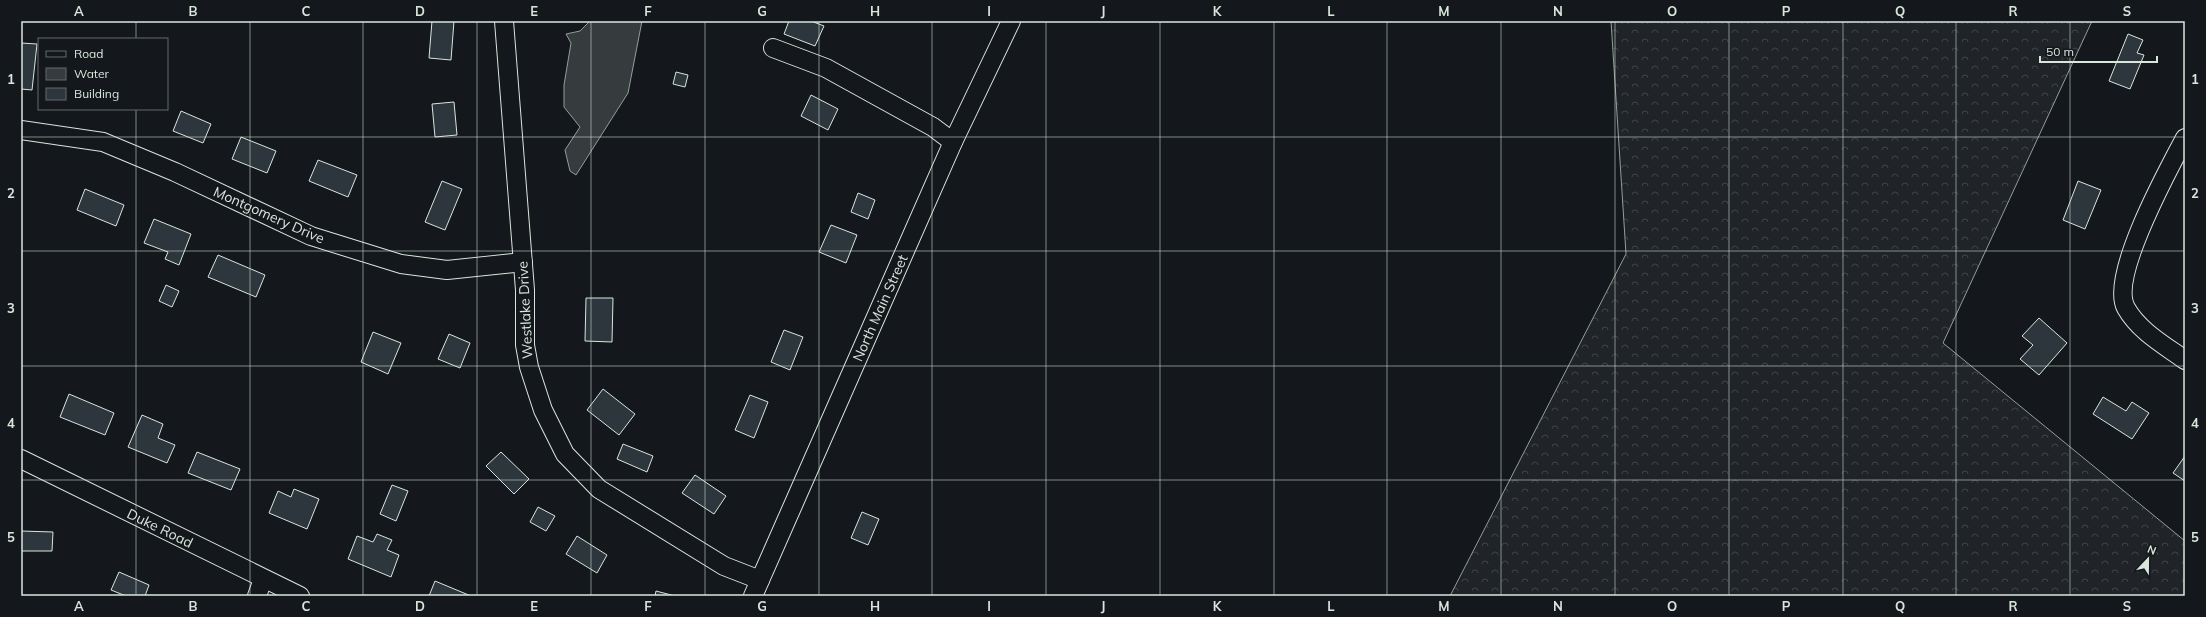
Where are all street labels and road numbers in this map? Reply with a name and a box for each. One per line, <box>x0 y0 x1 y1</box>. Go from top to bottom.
street label: Montgomery Drive <box>211 182 327 248</box>
street label: North Main Street <box>848 252 912 364</box>
street label: Westlake Drive <box>513 261 537 359</box>
street label: Duke Road <box>124 504 196 552</box>

